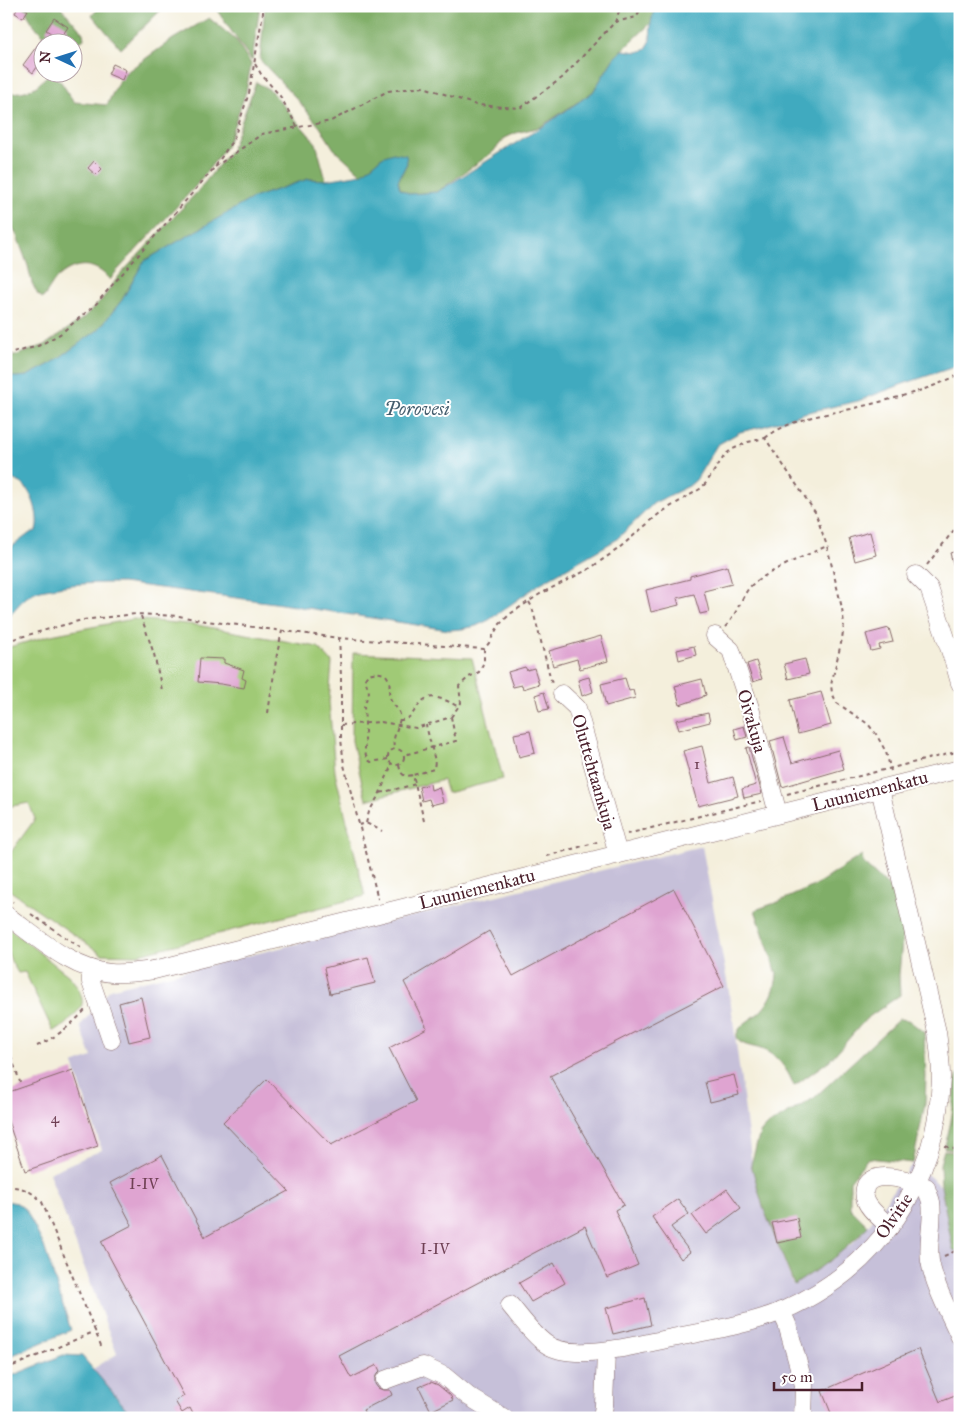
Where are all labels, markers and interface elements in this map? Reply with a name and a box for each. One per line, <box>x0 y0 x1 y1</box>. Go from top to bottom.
north arrow <box>32 32 82 82</box>
text: N <box>37 50 54 64</box>
water label: Porovesi <box>385 397 450 420</box>
street label: Oivakuja <box>733 687 772 755</box>
street label: Oluttehtaankuja <box>567 712 621 833</box>
house number: 1 <box>694 755 700 773</box>
street label: Luuniemenkatu <box>810 766 931 816</box>
street label: Luuniemenkatu <box>417 864 538 914</box>
house number: 4 <box>51 1109 60 1127</box>
house number: I-IV <box>129 1175 159 1193</box>
street label: Olvitie <box>871 1189 917 1243</box>
house number: I-IV <box>420 1240 450 1258</box>
scale bar <box>774 1359 861 1391</box>
text: 50 m <box>781 1368 813 1386</box>

